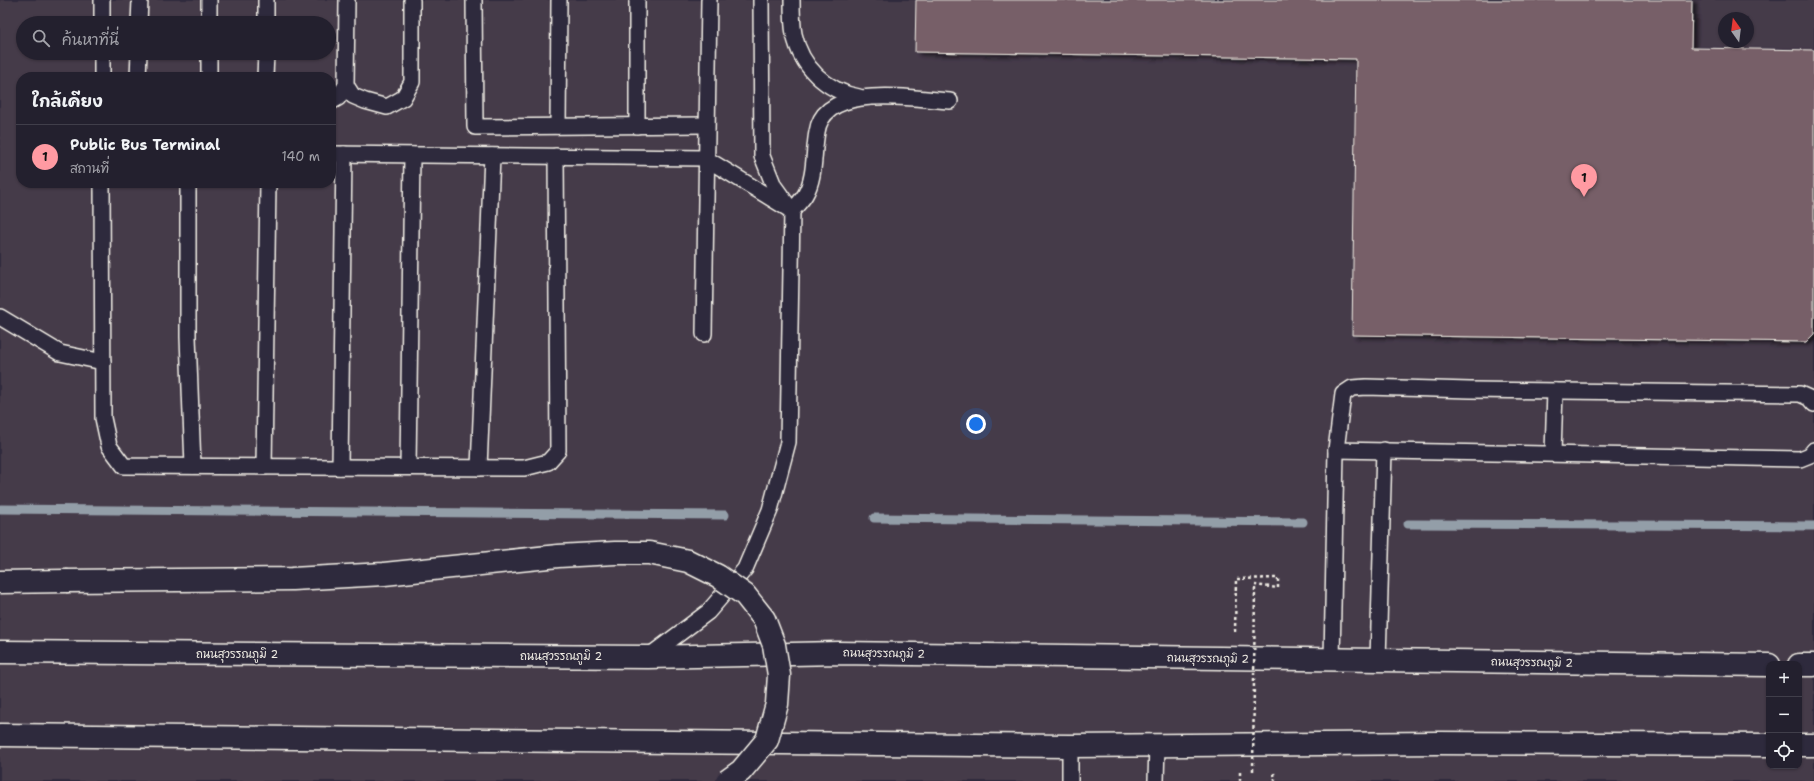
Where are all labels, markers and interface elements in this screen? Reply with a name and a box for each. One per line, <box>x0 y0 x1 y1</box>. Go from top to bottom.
north arrow <box>1718 12 1754 48</box>
search box <box>16 16 336 60</box>
icon: search <box>30 27 52 49</box>
text: ค้นหาที่นี่ <box>62 30 119 50</box>
text: ใกล้เคียง <box>32 90 103 112</box>
text: Public Bus Terminal <box>70 135 220 155</box>
text: 1 <box>42 148 48 165</box>
text: 140 m <box>281 148 320 165</box>
text: สถานที่ <box>70 160 109 177</box>
pin: 1 <box>1571 164 1597 197</box>
your location <box>966 414 986 434</box>
street label: ถนนสุวรรณภูมิ 2 <box>843 645 925 663</box>
street label: ถนนสุวรรณภูมิ 2 <box>196 647 278 663</box>
street label: ถนนสุวรรณภูมิ 2 <box>520 649 602 665</box>
street label: ถนนสุวรรณภูมิ 2 <box>1167 650 1249 668</box>
street label: ถนนสุวรรณภูมิ 2 <box>1491 654 1573 672</box>
map controls <box>1766 661 1802 769</box>
button: + <box>1766 661 1802 697</box>
button: − <box>1766 697 1802 733</box>
button: locate <box>1766 733 1802 769</box>

